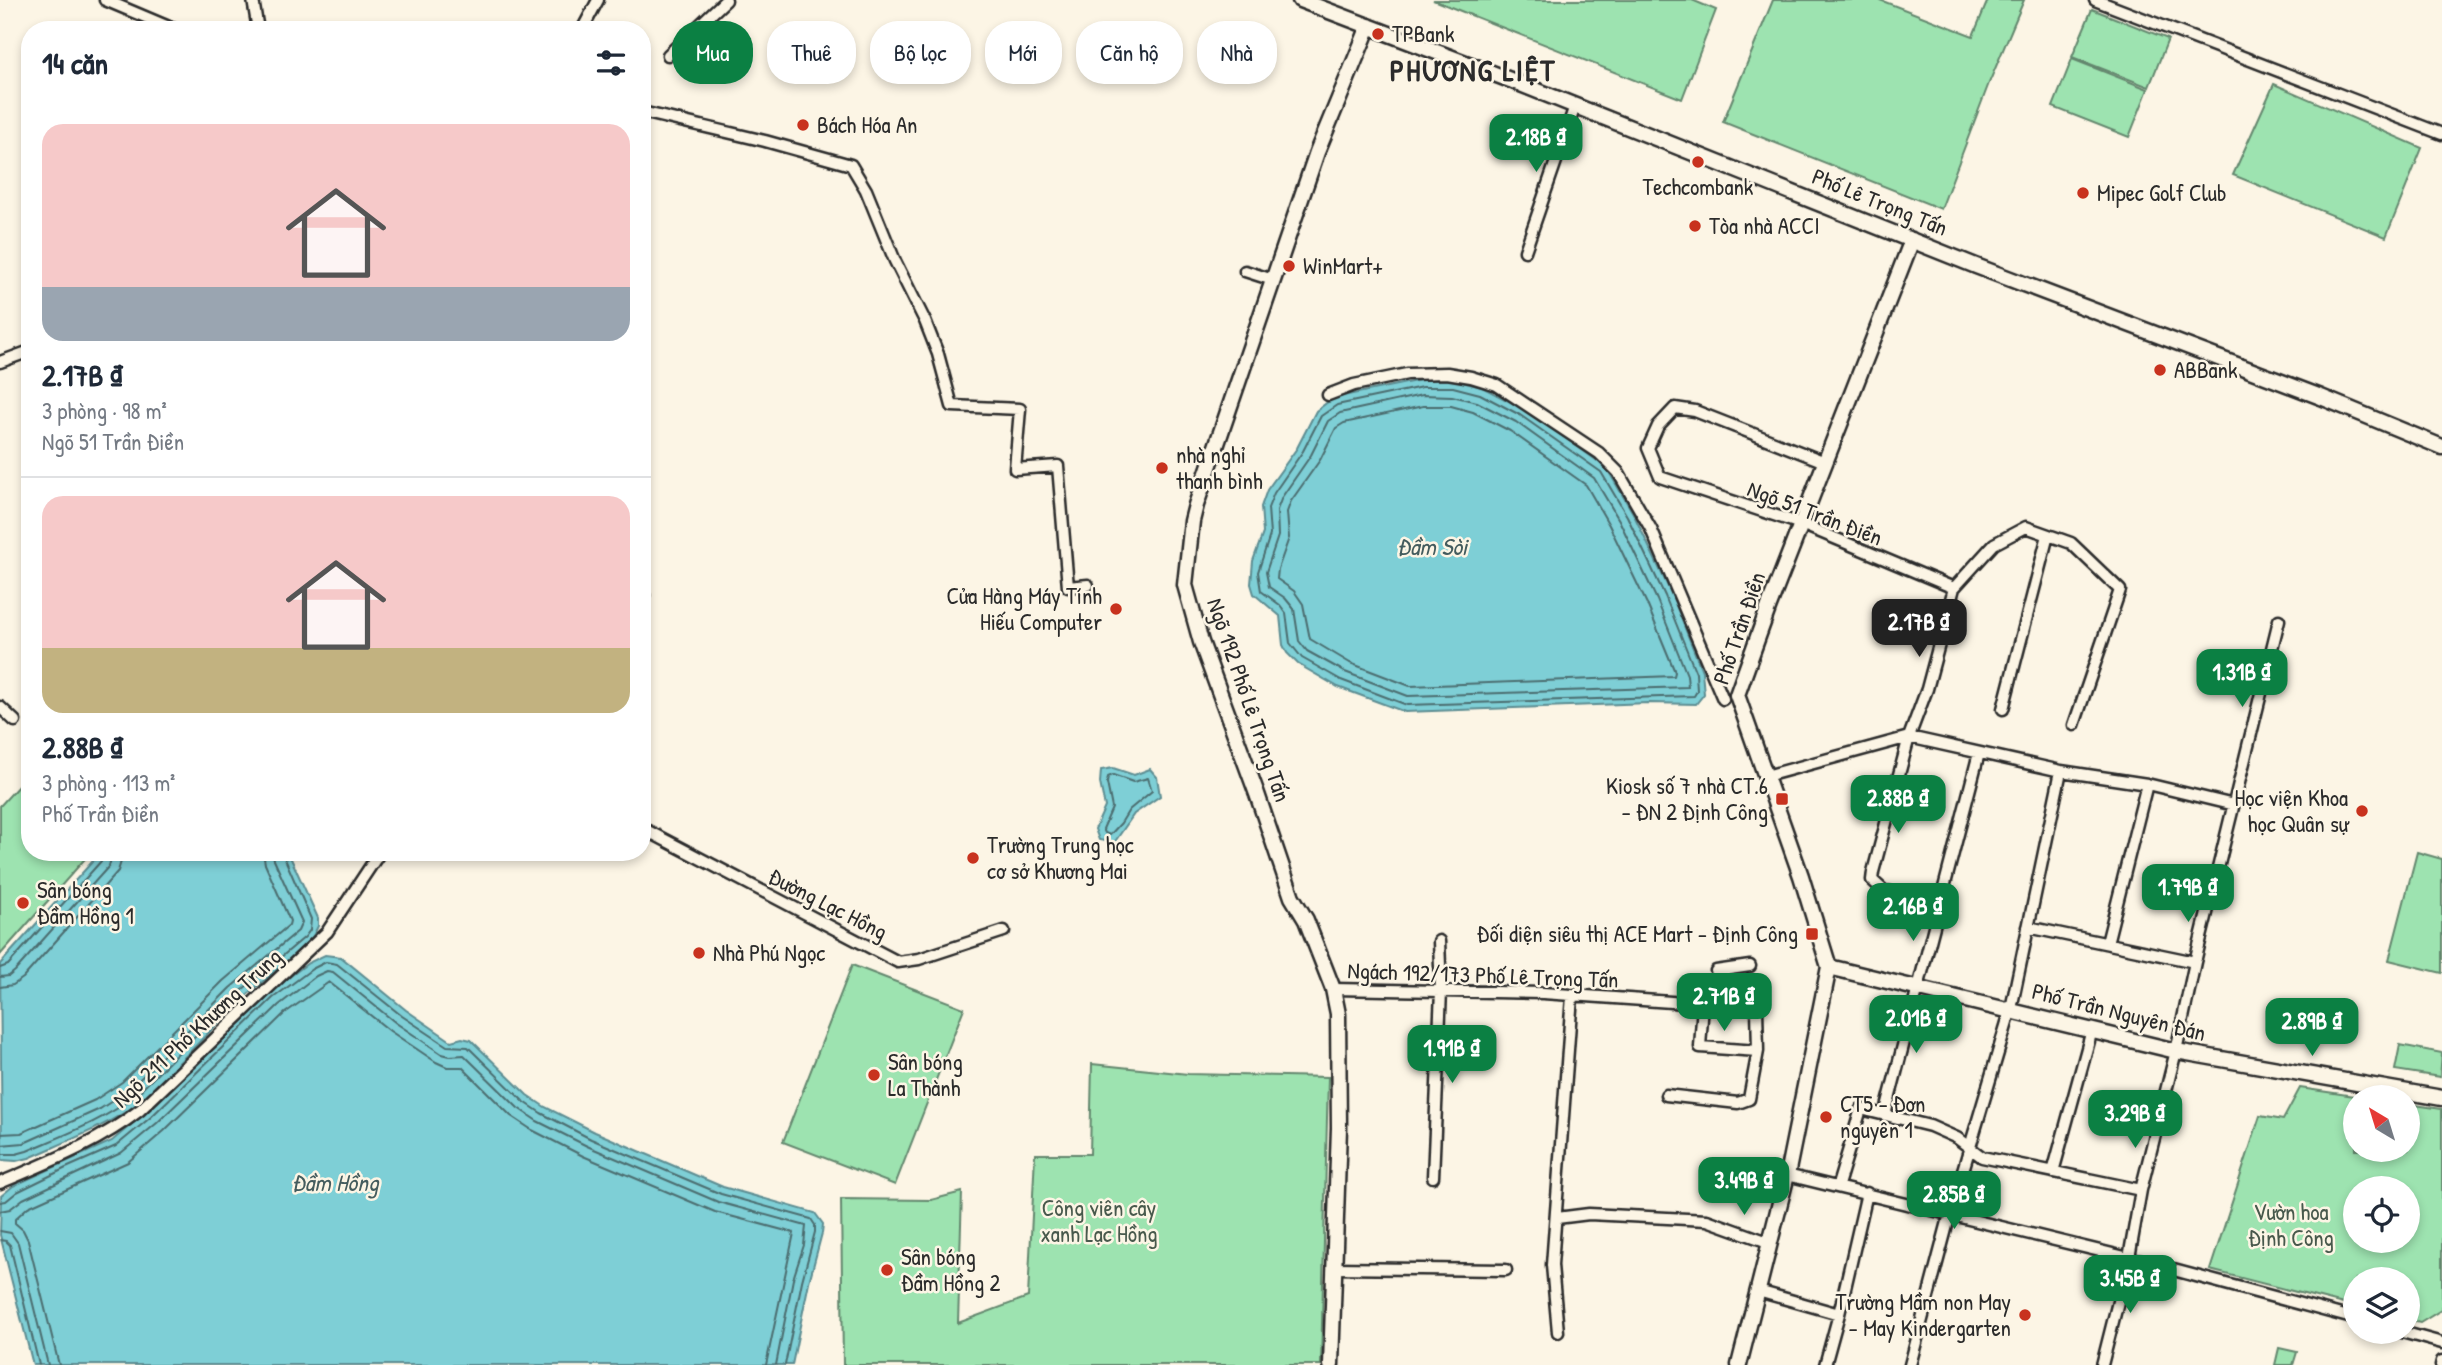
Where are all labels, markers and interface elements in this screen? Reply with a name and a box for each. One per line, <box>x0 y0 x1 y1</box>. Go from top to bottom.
place label: TPBank <box>1392 18 1455 49</box>
chip: Mua <box>672 21 753 84</box>
chip: Thuê <box>767 21 856 84</box>
chip: Bộ lọc <box>870 21 971 84</box>
chip: Mới <box>985 21 1062 84</box>
chip: Căn hộ <box>1076 21 1183 84</box>
chip: Nhà <box>1197 21 1277 84</box>
marker: TPBank <box>1370 26 1386 42</box>
text: 14 căn <box>42 43 108 83</box>
icon: filters <box>592 44 630 82</box>
district label: PHƯƠNG LIỆT <box>1390 50 1556 90</box>
place label: Bách Hóa An <box>817 109 918 140</box>
pin: 2.18B ₫ <box>1471 114 1601 174</box>
marker: Bách Hóa An <box>795 117 811 133</box>
text: 2.18B ₫ <box>1505 121 1567 152</box>
marker: Techcombank <box>1690 154 1706 170</box>
street label: Phố Lê Trọng Tấn <box>1808 160 1952 243</box>
icon: home <box>273 170 399 296</box>
place label: Techcombank <box>1643 171 1754 202</box>
place label: Mipec Golf Club <box>2097 177 2226 208</box>
marker: Mipec Golf Club <box>2075 185 2091 201</box>
place label: Tòa nhà ACCI <box>1709 210 1820 241</box>
marker: Tòa nhà ACCI <box>1687 218 1703 234</box>
place label: WinMart+ <box>1303 250 1383 281</box>
marker: WinMart+ <box>1281 258 1297 274</box>
place label: ABBank <box>2174 354 2238 385</box>
text: 2.17B ₫ <box>42 355 124 395</box>
marker: ABBank <box>2152 362 2168 378</box>
text: 3 phòng · 98 m² <box>42 395 167 426</box>
text: Ngõ 51 Trần Điền <box>42 426 184 457</box>
place label: nhà nghỉ thanh bình <box>1176 439 1263 496</box>
marker: nhà nghỉ thanh bình <box>1154 460 1170 476</box>
street label: Ngõ 51 Trần Điền <box>1743 473 1887 552</box>
water label: Đầm Sòi <box>1397 530 1470 562</box>
icon: home <box>273 542 399 668</box>
street label: Phố Trần Điền <box>1705 567 1772 688</box>
place label: Cửa Hàng Máy Tính Hiếu Computer <box>946 580 1102 637</box>
street label: Ngõ 192 Phố Lê Trọng Tấn <box>1200 594 1299 806</box>
pin: 2.17B ₫ <box>1854 600 1984 659</box>
marker: Cửa Hàng Máy Tính Hiếu Computer <box>1108 601 1124 617</box>
text: 2.17B ₫ <box>1888 606 1950 637</box>
pin: 1.31B ₫ <box>2177 650 2307 709</box>
text: 1.31B ₫ <box>2213 656 2272 687</box>
text: 2.88B ₫ <box>42 727 124 767</box>
text: 3 phòng · 113 m² <box>42 767 175 798</box>
place label: Kiosk số 7 nhà CT.6 - ĐN 2 Định Công <box>1606 770 1768 827</box>
pin: 2.88B ₫ <box>1833 776 1963 835</box>
text: 2.88B ₫ <box>1867 782 1929 813</box>
place label: Học viện Khoa học Quân sự <box>2235 782 2350 839</box>
marker: Kiosk số 7 nhà CT.6 - ĐN 2 Định Công <box>1774 791 1790 807</box>
text: Phố Trần Điền <box>42 798 159 829</box>
marker: Học viện Khoa học Quân sự <box>2354 803 2370 819</box>
place label: Trường Trung học cơ sở Khương Mai <box>987 829 1134 886</box>
marker: Trường Trung học cơ sở Khương Mai <box>965 850 981 866</box>
street label: Đường Lạc Hồng <box>763 860 893 947</box>
pin: 1.79B ₫ <box>2123 864 2253 924</box>
text: 1.79B ₫ <box>2158 871 2218 902</box>
place label: Sân bóng Đầm Hồng 1 <box>37 874 134 931</box>
pin: 2.16B ₫ <box>1848 884 1978 943</box>
text: 2.16B ₫ <box>1883 890 1943 921</box>
marker: Sân bóng Đầm Hồng 1 <box>15 895 31 911</box>
place label: Đối diện siêu thị ACE Mart - Định Công <box>1477 918 1798 949</box>
marker: Đối diện siêu thị ACE Mart - Định Công <box>1804 926 1820 942</box>
place label: Nhà Phú Ngọc <box>713 937 825 968</box>
street label: Ngõ 211 Phố Khương Trung <box>105 941 288 1114</box>
marker: Nhà Phú Ngọc <box>691 945 707 961</box>
street label: Ngách 192/173 Phố Lê Trọng Tấn <box>1347 954 1619 995</box>
pin: 2.71B ₫ <box>1659 974 1789 1033</box>
street label: Phố Trần Nguyên Đán <box>2029 975 2209 1048</box>
text: 2.71B ₫ <box>1693 980 1755 1011</box>
pin: 2.01B ₫ <box>1851 996 1981 1055</box>
pin: 2.89B ₫ <box>2247 998 2377 1058</box>
text: 2.01B ₫ <box>1885 1002 1947 1033</box>
text: 2.89B ₫ <box>2281 1005 2343 1036</box>
pin: 1.91B ₫ <box>1387 1026 1517 1085</box>
text: 1.91B ₫ <box>1423 1032 1481 1063</box>
place label: Sân bóng La Thành <box>888 1046 963 1103</box>
marker: Sân bóng La Thành <box>866 1067 882 1083</box>
north arrow <box>2343 1085 2420 1162</box>
map controls <box>2343 1085 2420 1344</box>
place label: CT5 - Đơn nguyên 1 <box>1840 1088 1925 1145</box>
pin: 3.29B ₫ <box>2070 1090 2200 1150</box>
text: 3.29B ₫ <box>2104 1097 2166 1128</box>
marker: CT5 - Đơn nguyên 1 <box>1818 1109 1834 1125</box>
pin: 3.49B ₫ <box>1679 1158 1809 1217</box>
text: 3.49B ₫ <box>1714 1164 1774 1195</box>
water label: Đầm Hồng <box>292 1166 380 1199</box>
pin: 2.85B ₫ <box>1889 1172 2019 1231</box>
button: locate <box>2343 1176 2420 1253</box>
text: 2.85B ₫ <box>1923 1178 1985 1209</box>
park label: Công viên cây xanh Lạc Hồng <box>1040 1192 1158 1249</box>
park label: Vườn hoa Định Công <box>2248 1196 2334 1253</box>
place label: Sân bóng Đầm Hồng 2 <box>901 1241 1001 1298</box>
pin: 3.45B ₫ <box>2065 1256 2195 1315</box>
marker: Sân bóng Đầm Hồng 2 <box>879 1262 895 1278</box>
text: 3.45B ₫ <box>2100 1262 2160 1293</box>
button: layers <box>2343 1267 2420 1344</box>
place label: Trường Mầm non May - May Kindergarten <box>1836 1286 2011 1343</box>
marker: Trường Mầm non May - May Kindergarten <box>2017 1307 2033 1323</box>

